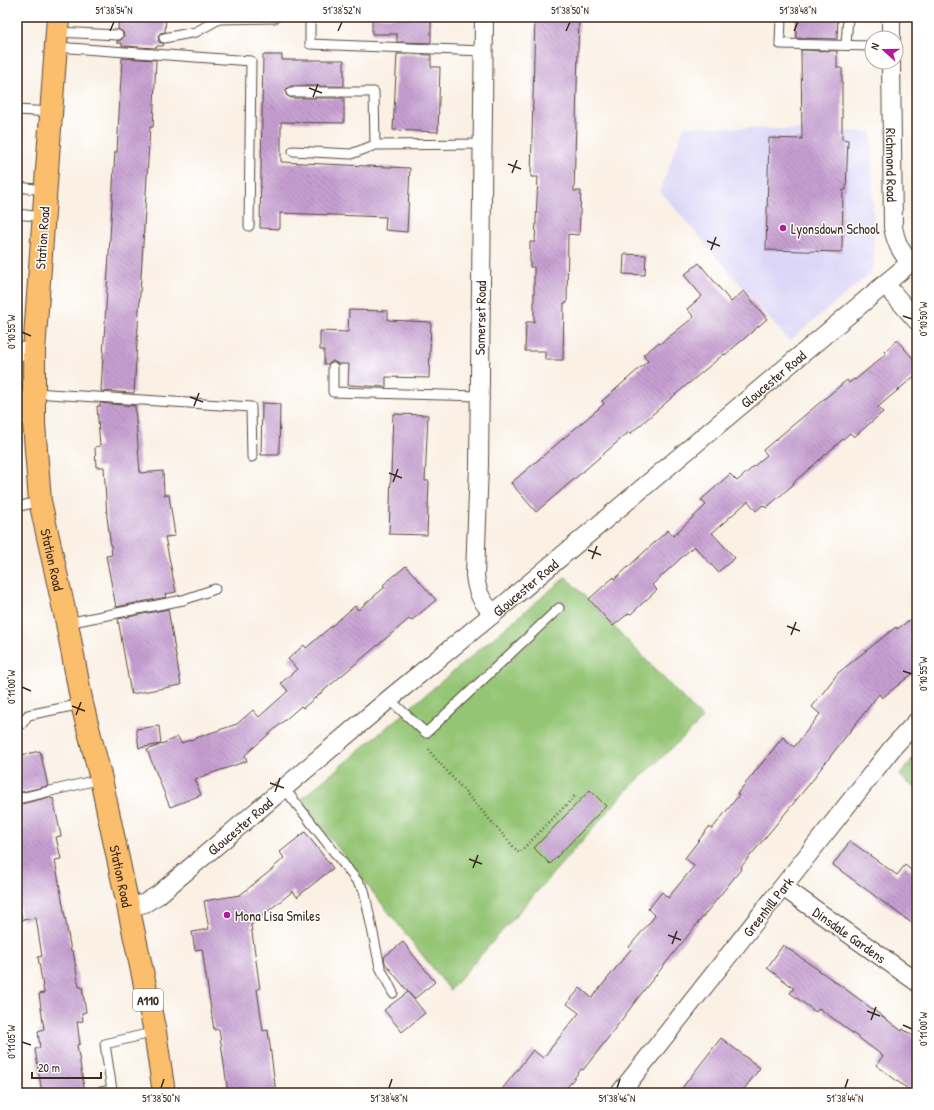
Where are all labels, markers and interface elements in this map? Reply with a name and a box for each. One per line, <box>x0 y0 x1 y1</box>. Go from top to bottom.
text: 51°38'54"N <box>96 4 132 17</box>
text: 51°38'52"N <box>323 4 361 17</box>
text: 51°38'50"N <box>551 4 589 17</box>
text: 51°38'48"N <box>779 4 817 17</box>
north arrow <box>864 30 904 70</box>
text: N <box>867 41 882 52</box>
street label: Richmond Road <box>882 128 902 203</box>
street label: Station Road <box>30 205 54 270</box>
place label: Lyonsdown School <box>791 219 880 239</box>
marker: Lyonsdown School <box>778 223 788 233</box>
street label: Somerset Road <box>470 280 490 355</box>
text: 0°10'50"W <box>917 301 930 336</box>
text: 0°10'55"W <box>5 314 18 349</box>
street label: Gloucester Road <box>736 345 810 412</box>
street label: Station Road <box>37 527 69 593</box>
street label: Gloucester Road <box>488 554 562 620</box>
text: 0°10'55"W <box>917 656 930 691</box>
text: 0°11'00"W <box>5 669 18 704</box>
street label: Gloucester Road <box>203 792 277 859</box>
street label: Station Road <box>106 843 138 909</box>
street label: Greenhill Park <box>738 872 797 940</box>
street label: Dinsdale Gardens <box>810 902 890 967</box>
place label: Mona Lisa Smiles <box>235 906 320 925</box>
marker: Mona Lisa Smiles <box>222 910 232 920</box>
road number: A110 <box>133 989 163 1011</box>
text: 0°11'00"W <box>917 1011 930 1046</box>
text: 0°11'05"W <box>5 1024 18 1059</box>
scale bar <box>32 1054 101 1080</box>
text: 20 m <box>38 1059 60 1076</box>
text: 51°38'50"N <box>142 1092 180 1105</box>
text: 51°38'48"N <box>370 1092 408 1105</box>
text: 51°38'46"N <box>599 1092 635 1105</box>
text: 51°38'44"N <box>827 1092 863 1105</box>

